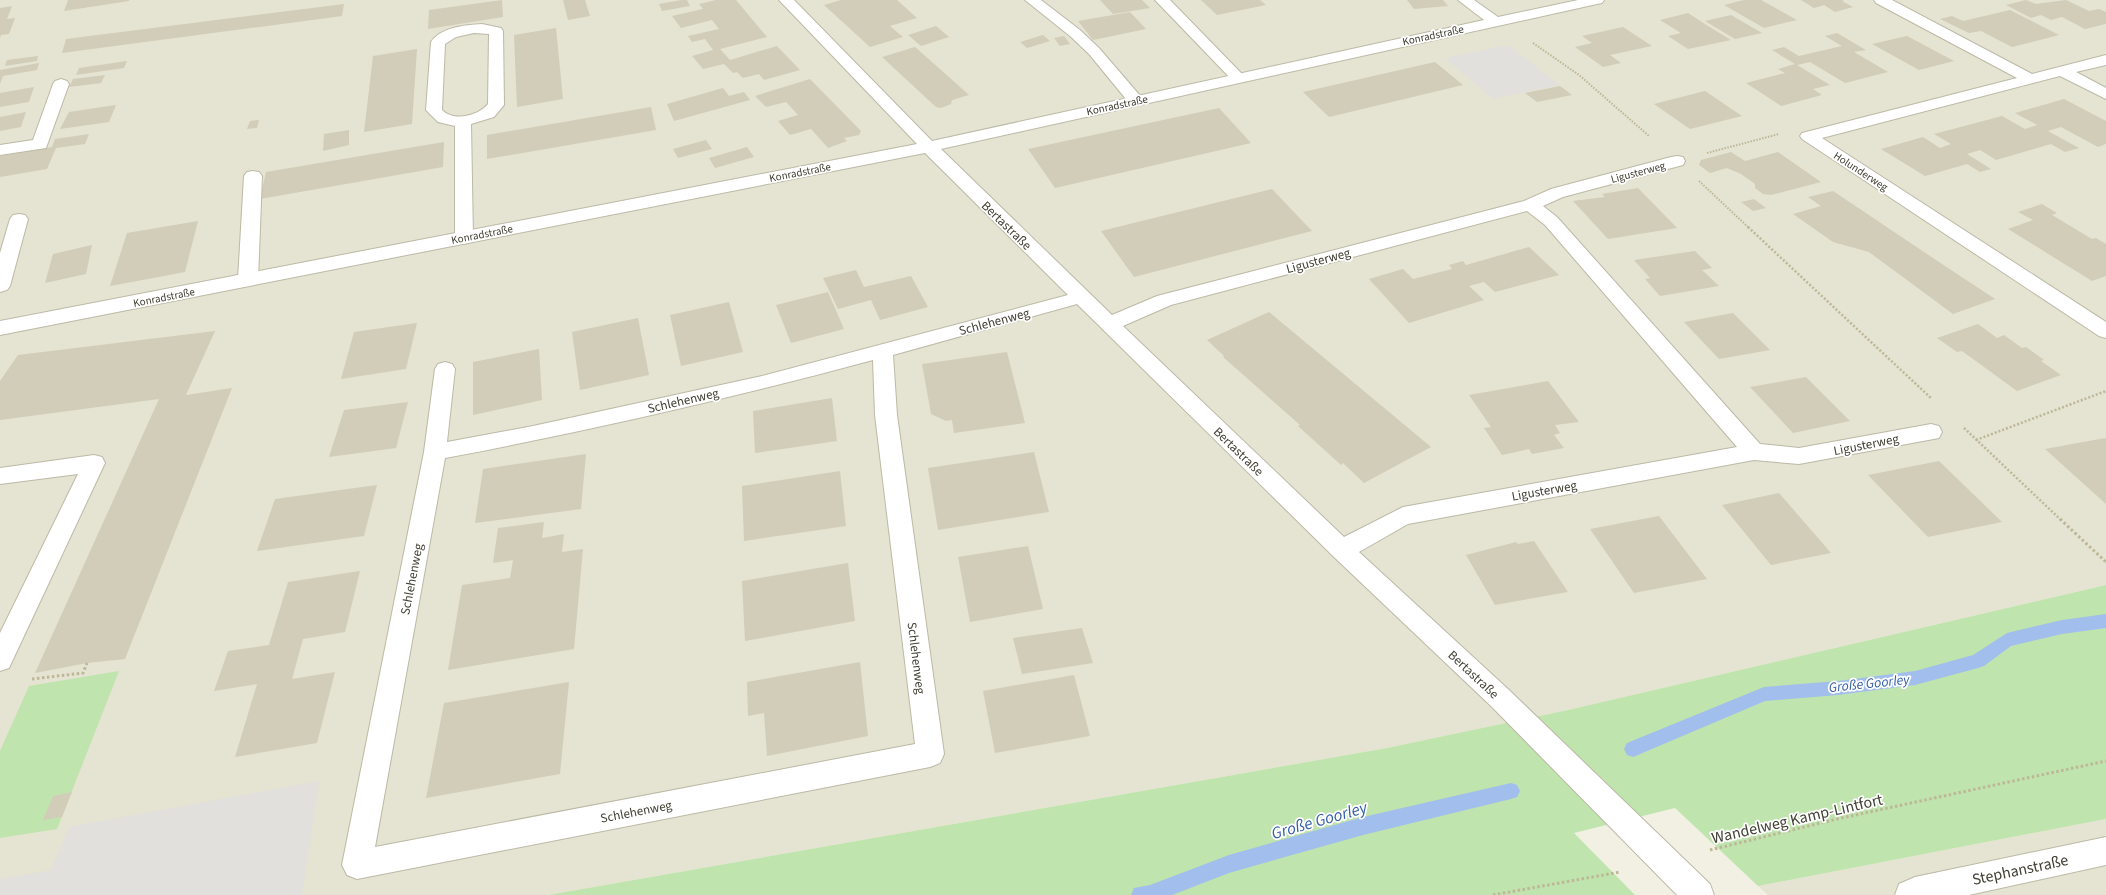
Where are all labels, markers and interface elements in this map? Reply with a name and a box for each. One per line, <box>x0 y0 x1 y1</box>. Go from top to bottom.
street label: Konradstraße <box>1401 22 1466 49</box>
street label: Konradstraße <box>1085 92 1150 119</box>
street label: Holunderweg <box>1831 148 1891 195</box>
street label: Ligusterweg <box>1609 158 1667 187</box>
street label: Konradstraße <box>768 159 833 186</box>
street label: Bertastraße <box>977 197 1035 254</box>
street label: Konradstraße <box>450 221 515 248</box>
street label: Ligusterweg <box>1284 244 1353 278</box>
street label: Konradstraße <box>132 284 197 311</box>
street label: Schlehenweg <box>957 304 1032 340</box>
street label: Schlehenweg <box>646 384 721 418</box>
street label: Bertastraße <box>1209 423 1267 480</box>
street label: Ligusterweg <box>1832 430 1901 460</box>
street label: Ligusterweg <box>1510 476 1579 506</box>
street label: Schlehenweg <box>396 541 428 616</box>
street label: Schlehenweg <box>903 621 929 696</box>
street label: Bertastraße <box>1444 646 1503 703</box>
water label: Große Goorley <box>1828 670 1911 698</box>
street label: Wandelweg Kamp-Lintfort <box>1710 788 1886 849</box>
water label: Große Goorley <box>1269 795 1371 846</box>
street label: Schlehenweg <box>599 796 674 828</box>
street label: Stephanstraße <box>1970 849 2070 891</box>

